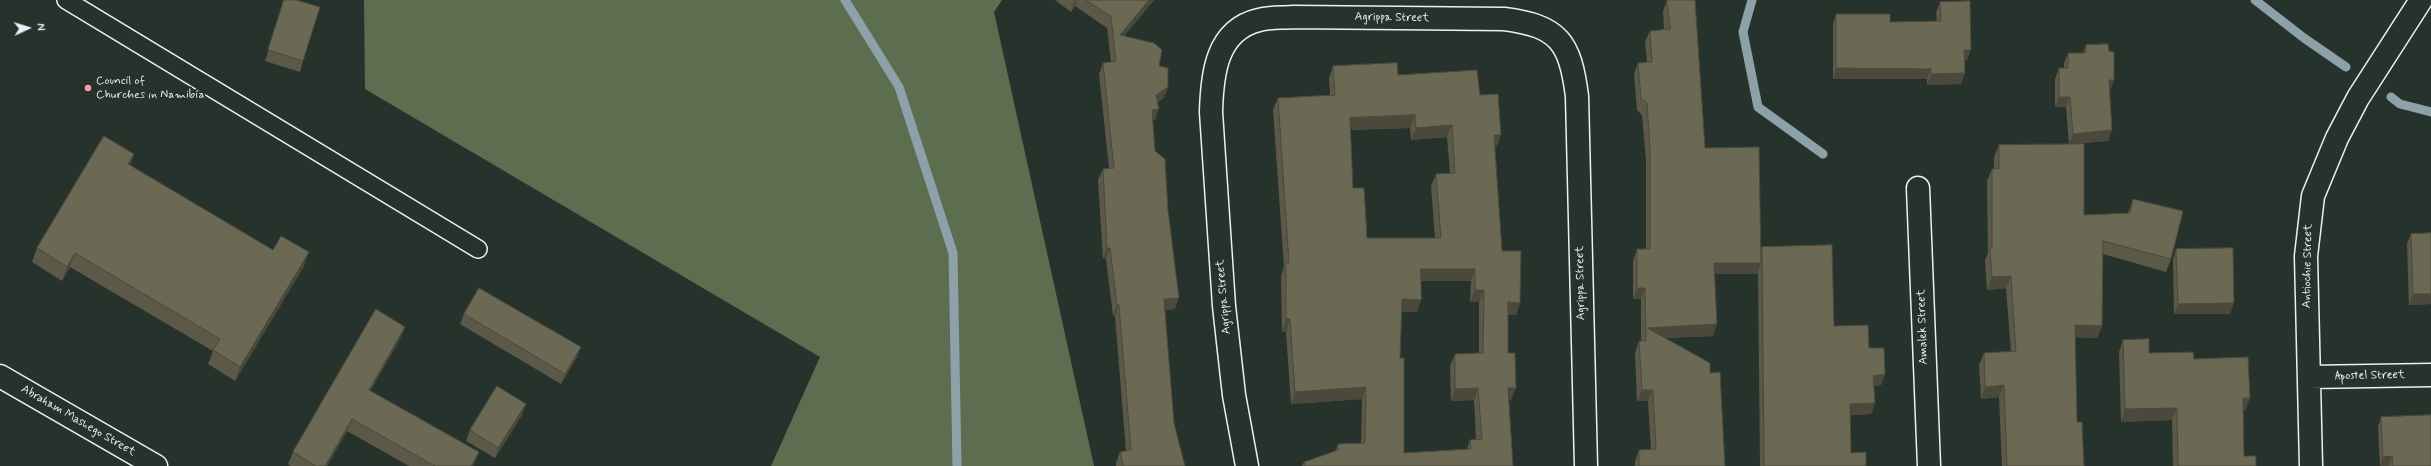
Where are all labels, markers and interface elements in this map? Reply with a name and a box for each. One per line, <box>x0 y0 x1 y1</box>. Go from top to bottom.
north arrow <box>8 8 48 48</box>
street label: Agrippa Street <box>1355 10 1429 26</box>
text: N <box>33 23 47 31</box>
place label: Council of Churches in Namibia <box>96 74 205 102</box>
marker: Council of Churches in Namibia <box>83 83 93 93</box>
street label: Antiochie Street <box>2300 224 2316 308</box>
street label: Agrippa Street <box>1573 246 1589 320</box>
street label: Agrippa Street <box>1214 259 1234 335</box>
street label: Amalek Street <box>1914 289 1932 365</box>
street label: Apostel Street <box>2335 368 2405 384</box>
street label: Abraham Mashego Street <box>18 382 138 460</box>

